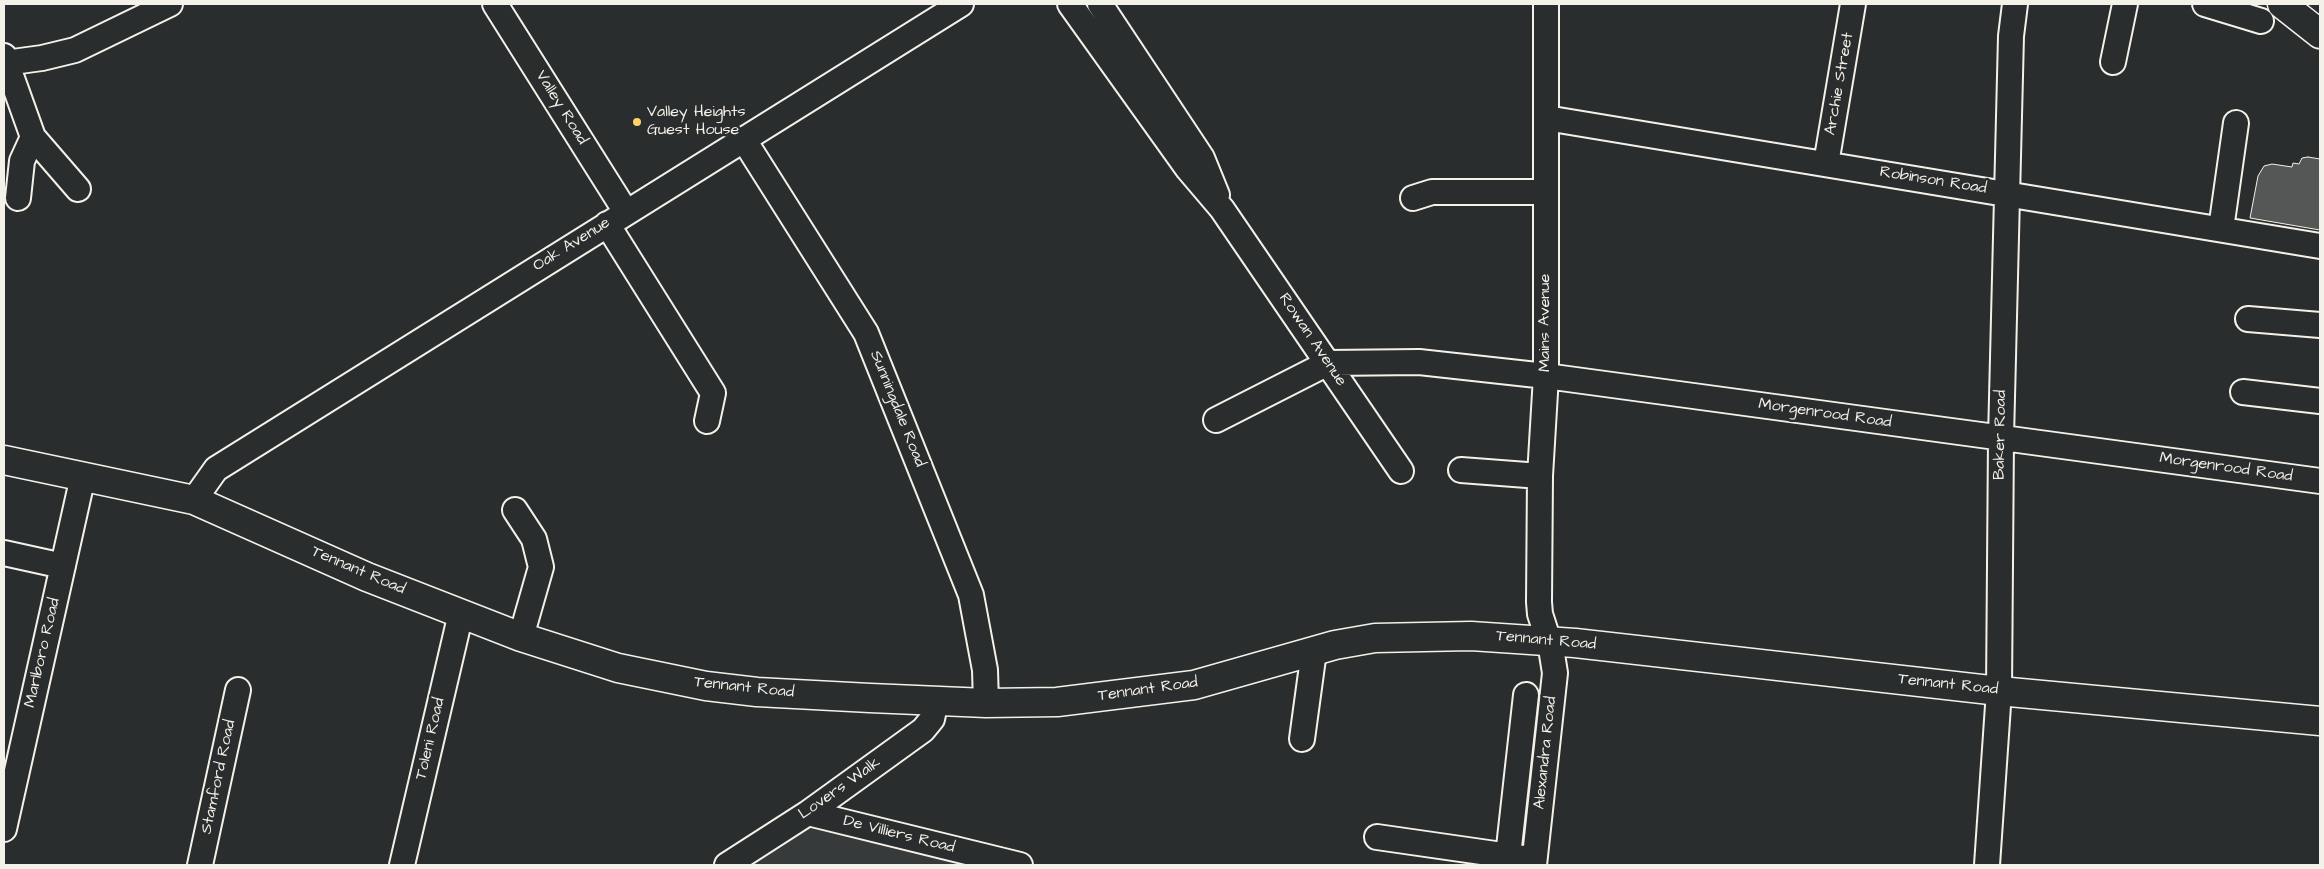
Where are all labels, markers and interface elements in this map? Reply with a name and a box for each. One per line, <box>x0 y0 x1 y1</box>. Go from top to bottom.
street label: Archie Street <box>1822 31 1858 137</box>
street label: Valley Road <box>531 67 591 149</box>
place label: Valley Heights Guest House <box>647 103 745 141</box>
marker: Valley Heights Guest House <box>631 116 643 128</box>
street label: Robinson Road <box>1878 163 1988 199</box>
street label: Oak Avenue <box>530 214 614 276</box>
street label: Mains Avenue <box>1536 274 1556 372</box>
street label: Rowan Avenue <box>1274 290 1350 390</box>
street label: Sunningdale Road <box>865 348 929 470</box>
street label: Baker Road <box>1991 390 2011 480</box>
street label: Morgenrood Road <box>1757 395 1893 433</box>
street label: Morgenrood Road <box>2158 449 2294 487</box>
street label: Tennant Road <box>308 543 408 599</box>
street label: Marlboro Road <box>21 596 65 710</box>
street label: Tennant Road <box>1495 627 1597 655</box>
street label: Tennant Road <box>1897 670 1999 700</box>
street label: Tennant Road <box>693 673 795 703</box>
street label: Tennant Road <box>1097 674 1199 706</box>
street label: Toleni Road <box>412 696 450 782</box>
street label: Alexandra Road <box>1531 696 1561 810</box>
street label: Stamford Road <box>198 718 240 836</box>
street label: Lovers Walk <box>795 754 885 824</box>
street label: De Villiers Road <box>841 812 957 858</box>

